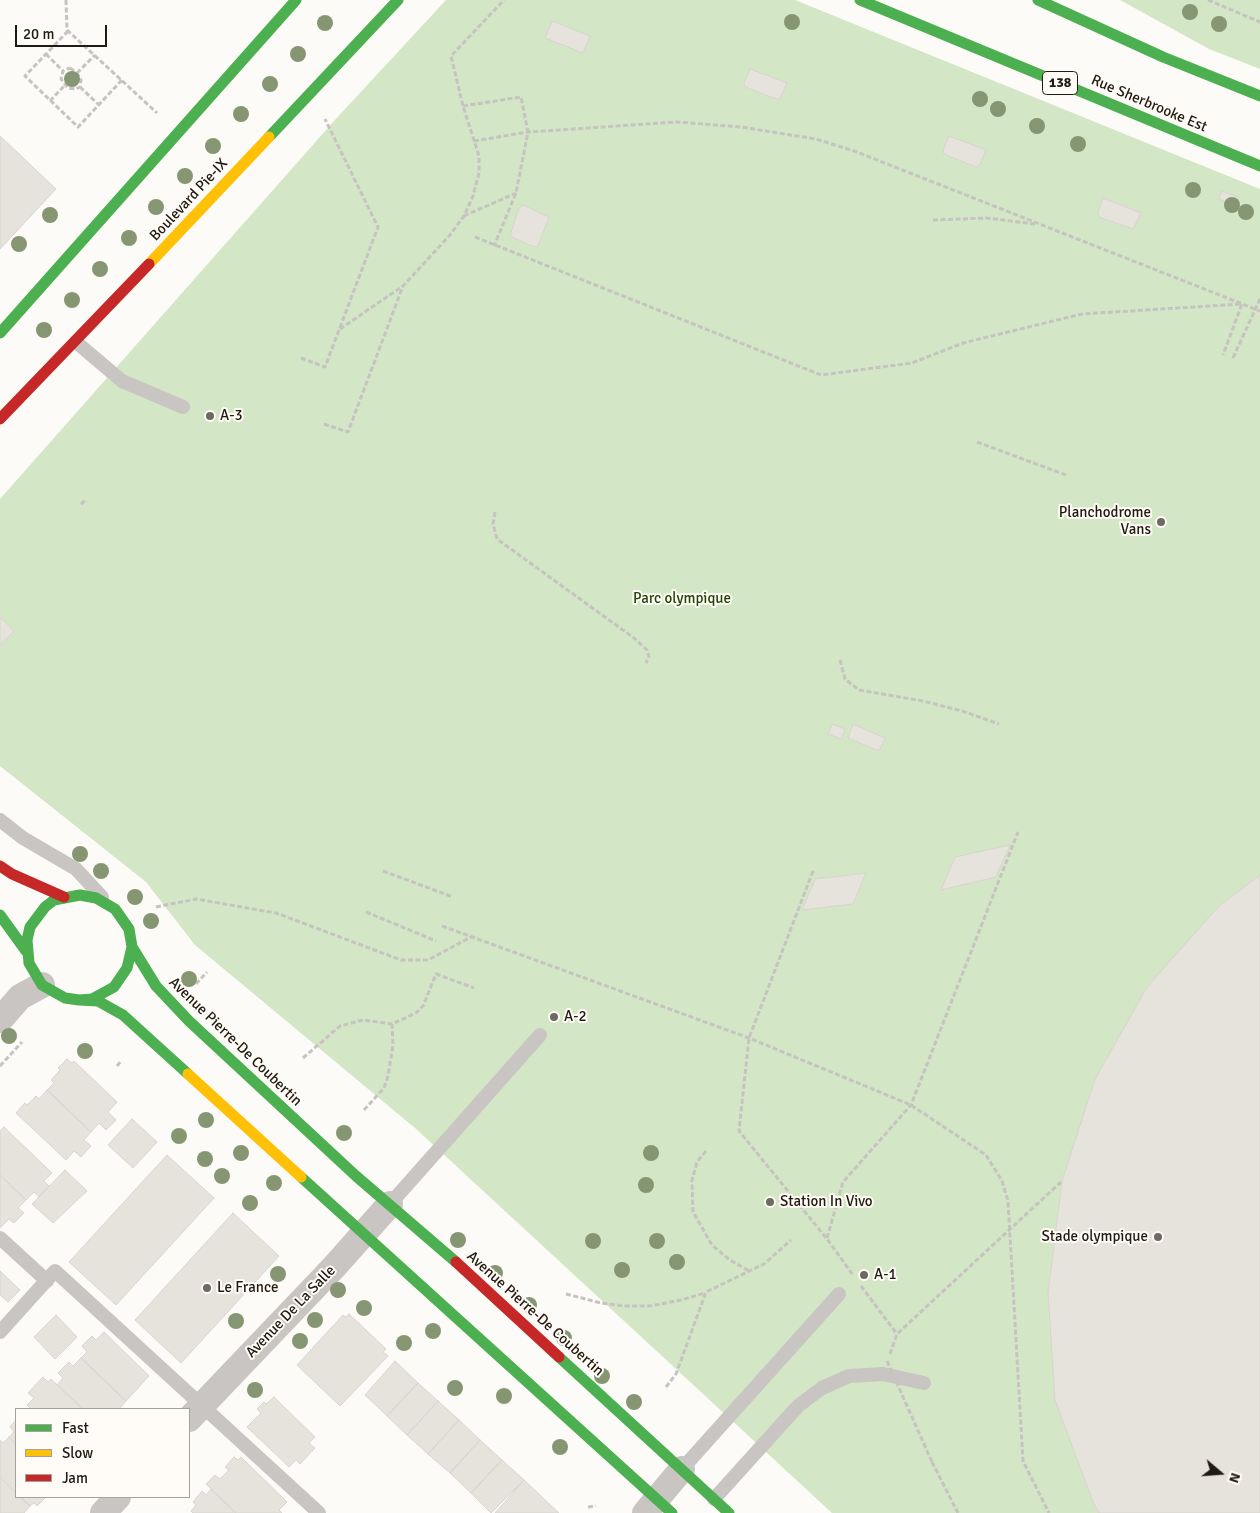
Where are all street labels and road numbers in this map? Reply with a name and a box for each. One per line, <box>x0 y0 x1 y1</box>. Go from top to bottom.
street label: Rue Sherbrooke Est <box>1088 71 1210 137</box>
road number: 138 <box>1042 72 1078 95</box>
street label: Boulevard Pie-IX <box>146 155 232 245</box>
street label: Avenue Pierre-De Coubertin <box>165 974 305 1110</box>
street label: Avenue Pierre-De Coubertin <box>463 1248 607 1380</box>
street label: Avenue De La Salle <box>242 1262 340 1362</box>

